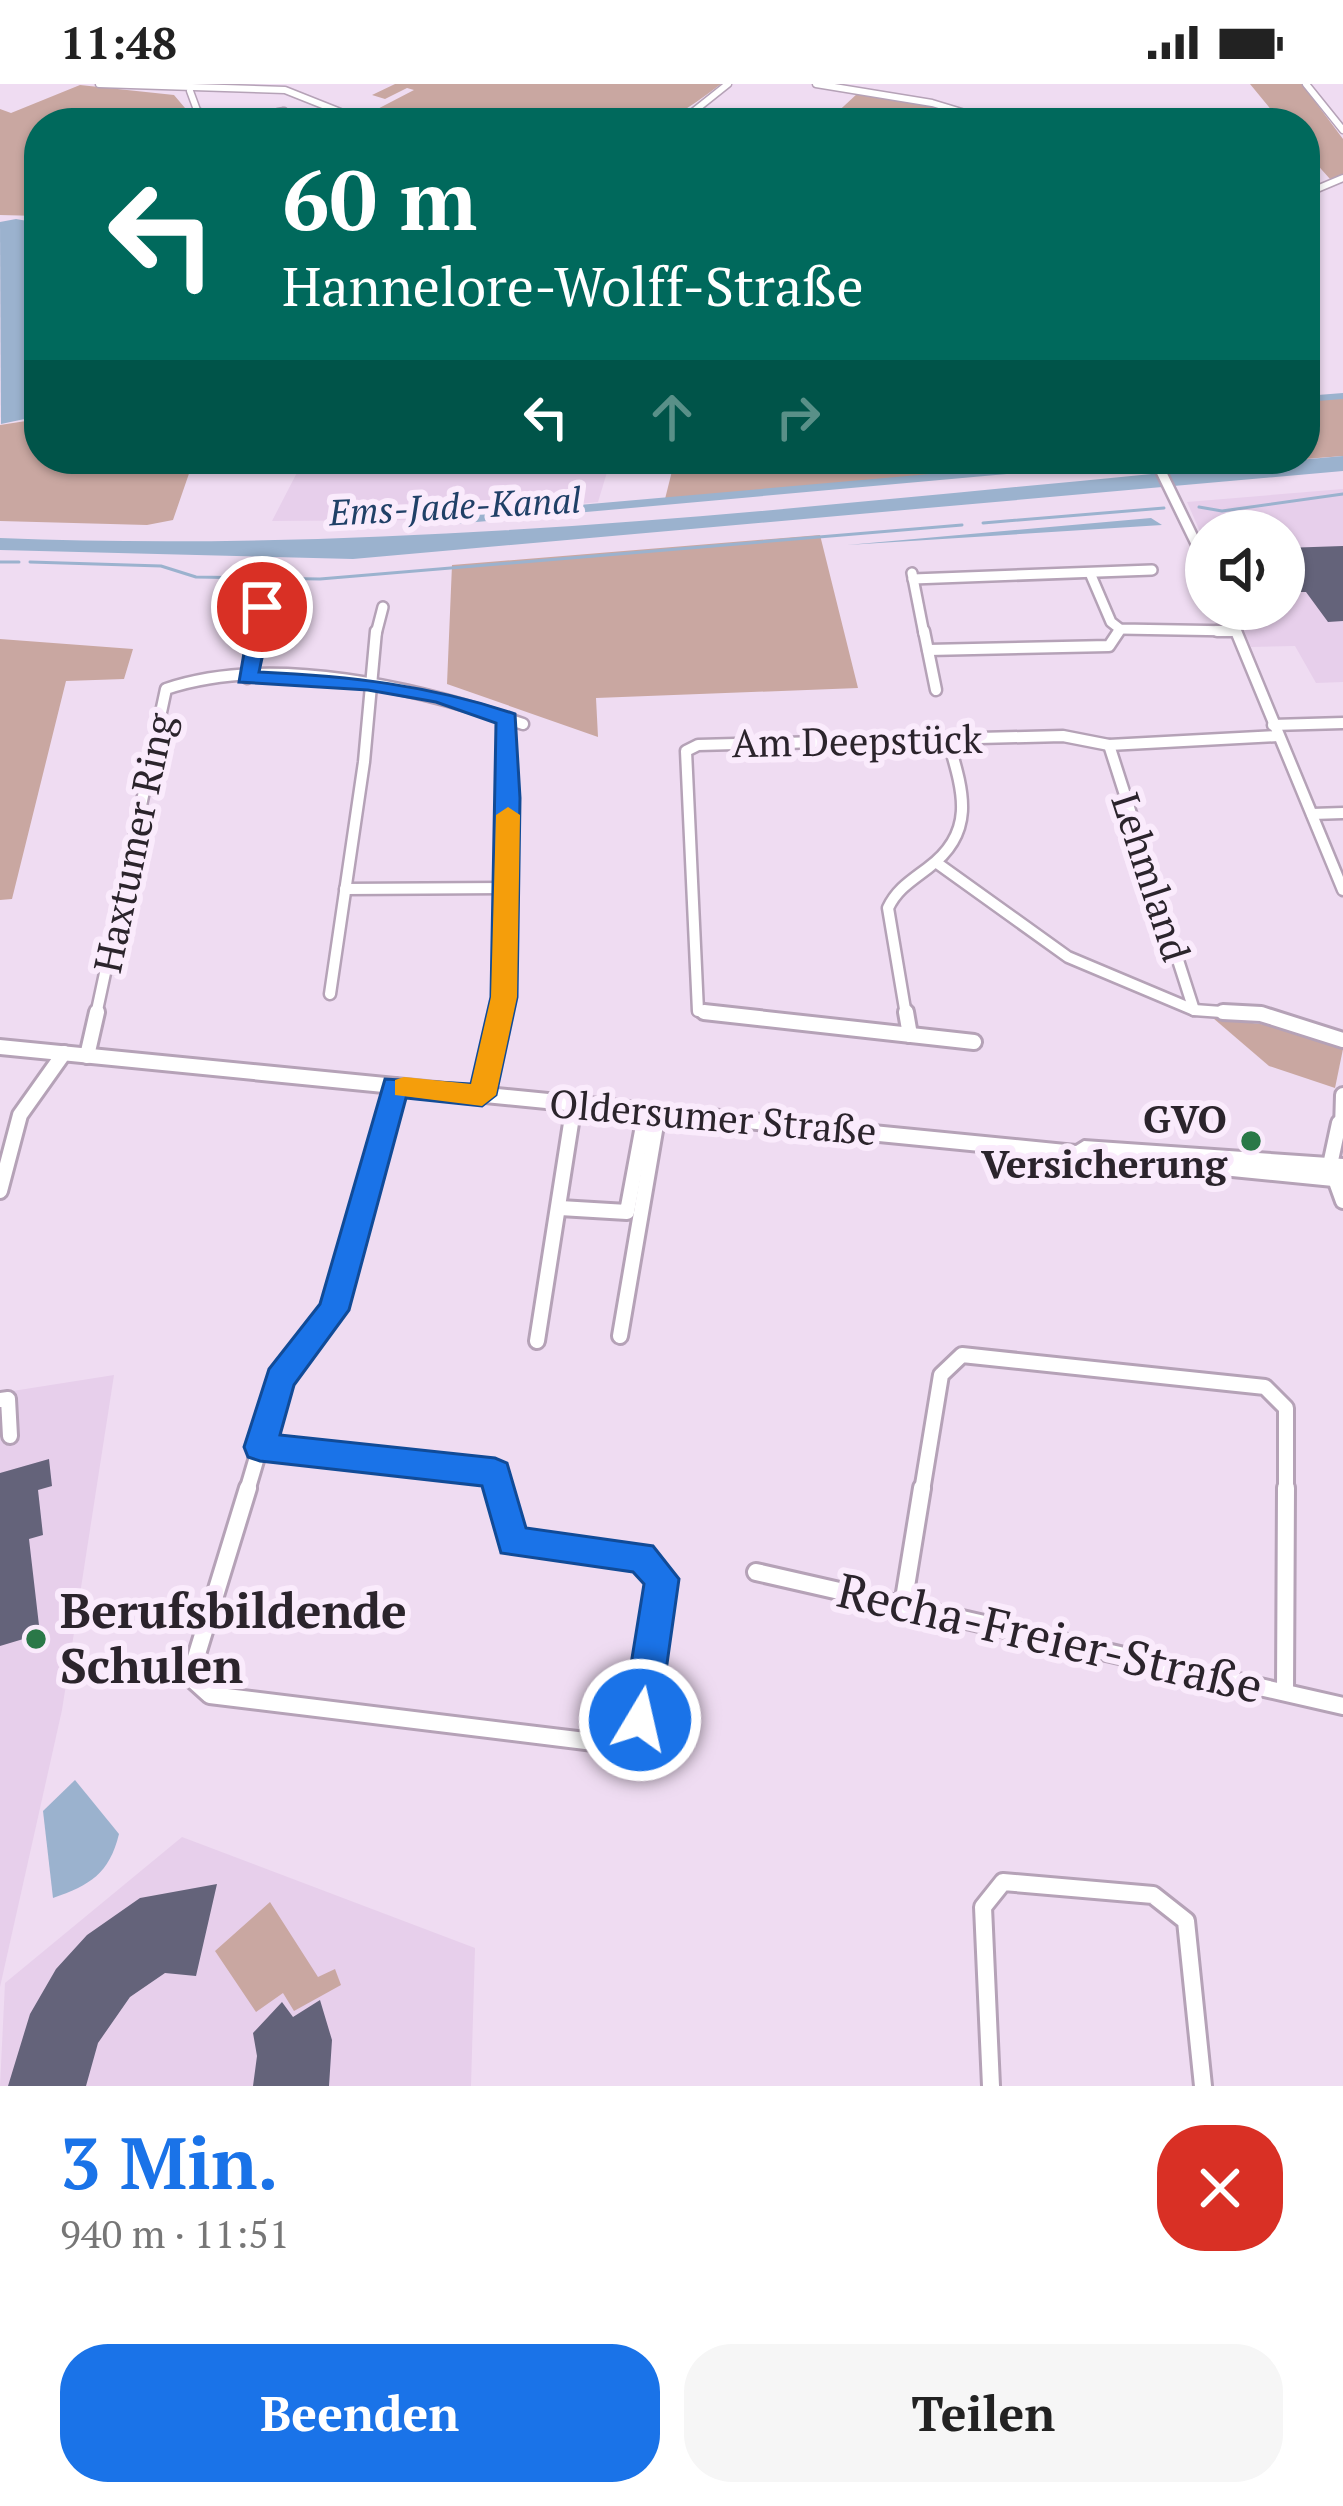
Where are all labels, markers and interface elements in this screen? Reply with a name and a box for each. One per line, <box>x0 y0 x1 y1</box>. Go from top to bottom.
text: 11:48 <box>60 12 177 72</box>
text: 60 m <box>282 143 477 254</box>
icon: left <box>84 156 240 312</box>
text: Hannelore-Wolff-Straße <box>282 250 864 321</box>
icon: left <box>513 384 579 450</box>
icon: ahead <box>639 384 705 450</box>
icon: right <box>765 384 831 450</box>
water label: Ems-Jade-Kanal <box>327 475 582 536</box>
map controls <box>1185 510 1305 630</box>
button: sound <box>1185 510 1305 630</box>
pin <box>211 556 313 658</box>
icon: arrive <box>229 574 295 640</box>
street label: Haxtumer Ring <box>80 708 186 977</box>
street label: Am Deepstück <box>731 712 984 768</box>
street label: Lehmland <box>1100 786 1204 967</box>
street label: Oldersumer Straße <box>547 1076 879 1156</box>
place label: GVO Versicherung <box>981 1092 1228 1189</box>
marker: GVO Versicherung <box>1238 1128 1264 1154</box>
street label: Recha-Freier-Straße <box>831 1557 1269 1717</box>
place label: Berufsbildende Schulen <box>60 1578 407 1697</box>
marker: Berufsbildende Schulen <box>23 1626 49 1652</box>
position arrow <box>577 1657 703 1783</box>
text: 3 Min. <box>60 2114 279 2210</box>
button: close <box>1157 2125 1283 2251</box>
text: 940 m · 11:51 <box>60 2207 290 2259</box>
button: Beenden <box>60 2344 660 2482</box>
button: Teilen <box>684 2344 1283 2482</box>

